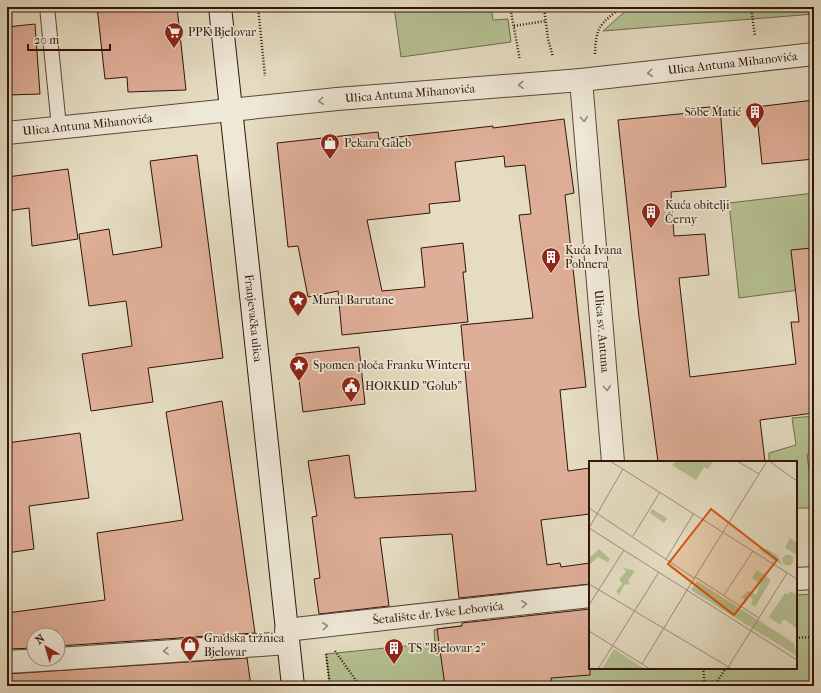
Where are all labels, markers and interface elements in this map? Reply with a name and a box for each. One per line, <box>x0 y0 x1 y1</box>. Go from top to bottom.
supermarket icon: PPK Bjelovar <box>163 21 185 49</box>
place label: PPK Bjelovar <box>188 25 257 39</box>
scale bar <box>28 26 110 52</box>
text: 20 m <box>34 33 59 47</box>
street label: Ulica Antuna Mihanovića <box>667 49 799 77</box>
one-way arrow <box>647 68 653 77</box>
one-way arrow <box>518 80 524 89</box>
street label: Ulica Antuna Mihanovića <box>344 81 476 105</box>
one-way arrow <box>318 96 324 105</box>
building icon: Sobe Matić <box>744 101 766 129</box>
place label: Sobe Matić <box>684 105 741 119</box>
street label: Ulica Antuna Mihanovića <box>22 111 154 138</box>
one-way arrow <box>579 116 588 122</box>
shop icon: Pekara Galeb <box>319 132 341 160</box>
place label: Pekara Galeb <box>344 136 411 150</box>
place label: Kuća obitelji Černy <box>665 198 730 226</box>
building icon: Kuća obitelji Černy <box>640 201 662 229</box>
place label: Kuća Ivana Pohnera <box>565 243 622 271</box>
building icon: Kuća Ivana Pohnera <box>540 246 562 274</box>
street label: Franjevačka ulica <box>242 274 265 363</box>
place icon: Mural Barutane <box>287 289 309 317</box>
street label: Ulica sv. Antuna <box>592 289 613 373</box>
place label: Mural Barutane <box>312 293 394 307</box>
place icon: Spomen ploča Franku Winteru <box>288 354 310 382</box>
place label: Spomen ploča Franku Winteru <box>313 358 470 372</box>
public building icon: HORKUD "Golub" <box>340 375 362 403</box>
place label: HORKUD "Golub" <box>365 379 462 393</box>
one-way arrow <box>602 385 611 391</box>
inset map <box>589 461 797 669</box>
street label: Šetalište dr. Ivše Lebovića <box>372 599 505 627</box>
one-way arrow <box>521 599 527 608</box>
one-way arrow <box>322 622 328 631</box>
north arrow <box>26 627 66 667</box>
text: N <box>33 631 48 647</box>
place label: Gradska tržnica Bjelovar <box>204 631 285 659</box>
shop icon: Gradska tržnica Bjelovar <box>179 634 201 662</box>
building icon: TS "Bjelovar 2" <box>383 637 405 665</box>
place label: TS "Bjelovar 2" <box>408 641 486 655</box>
one-way arrow <box>163 647 169 656</box>

